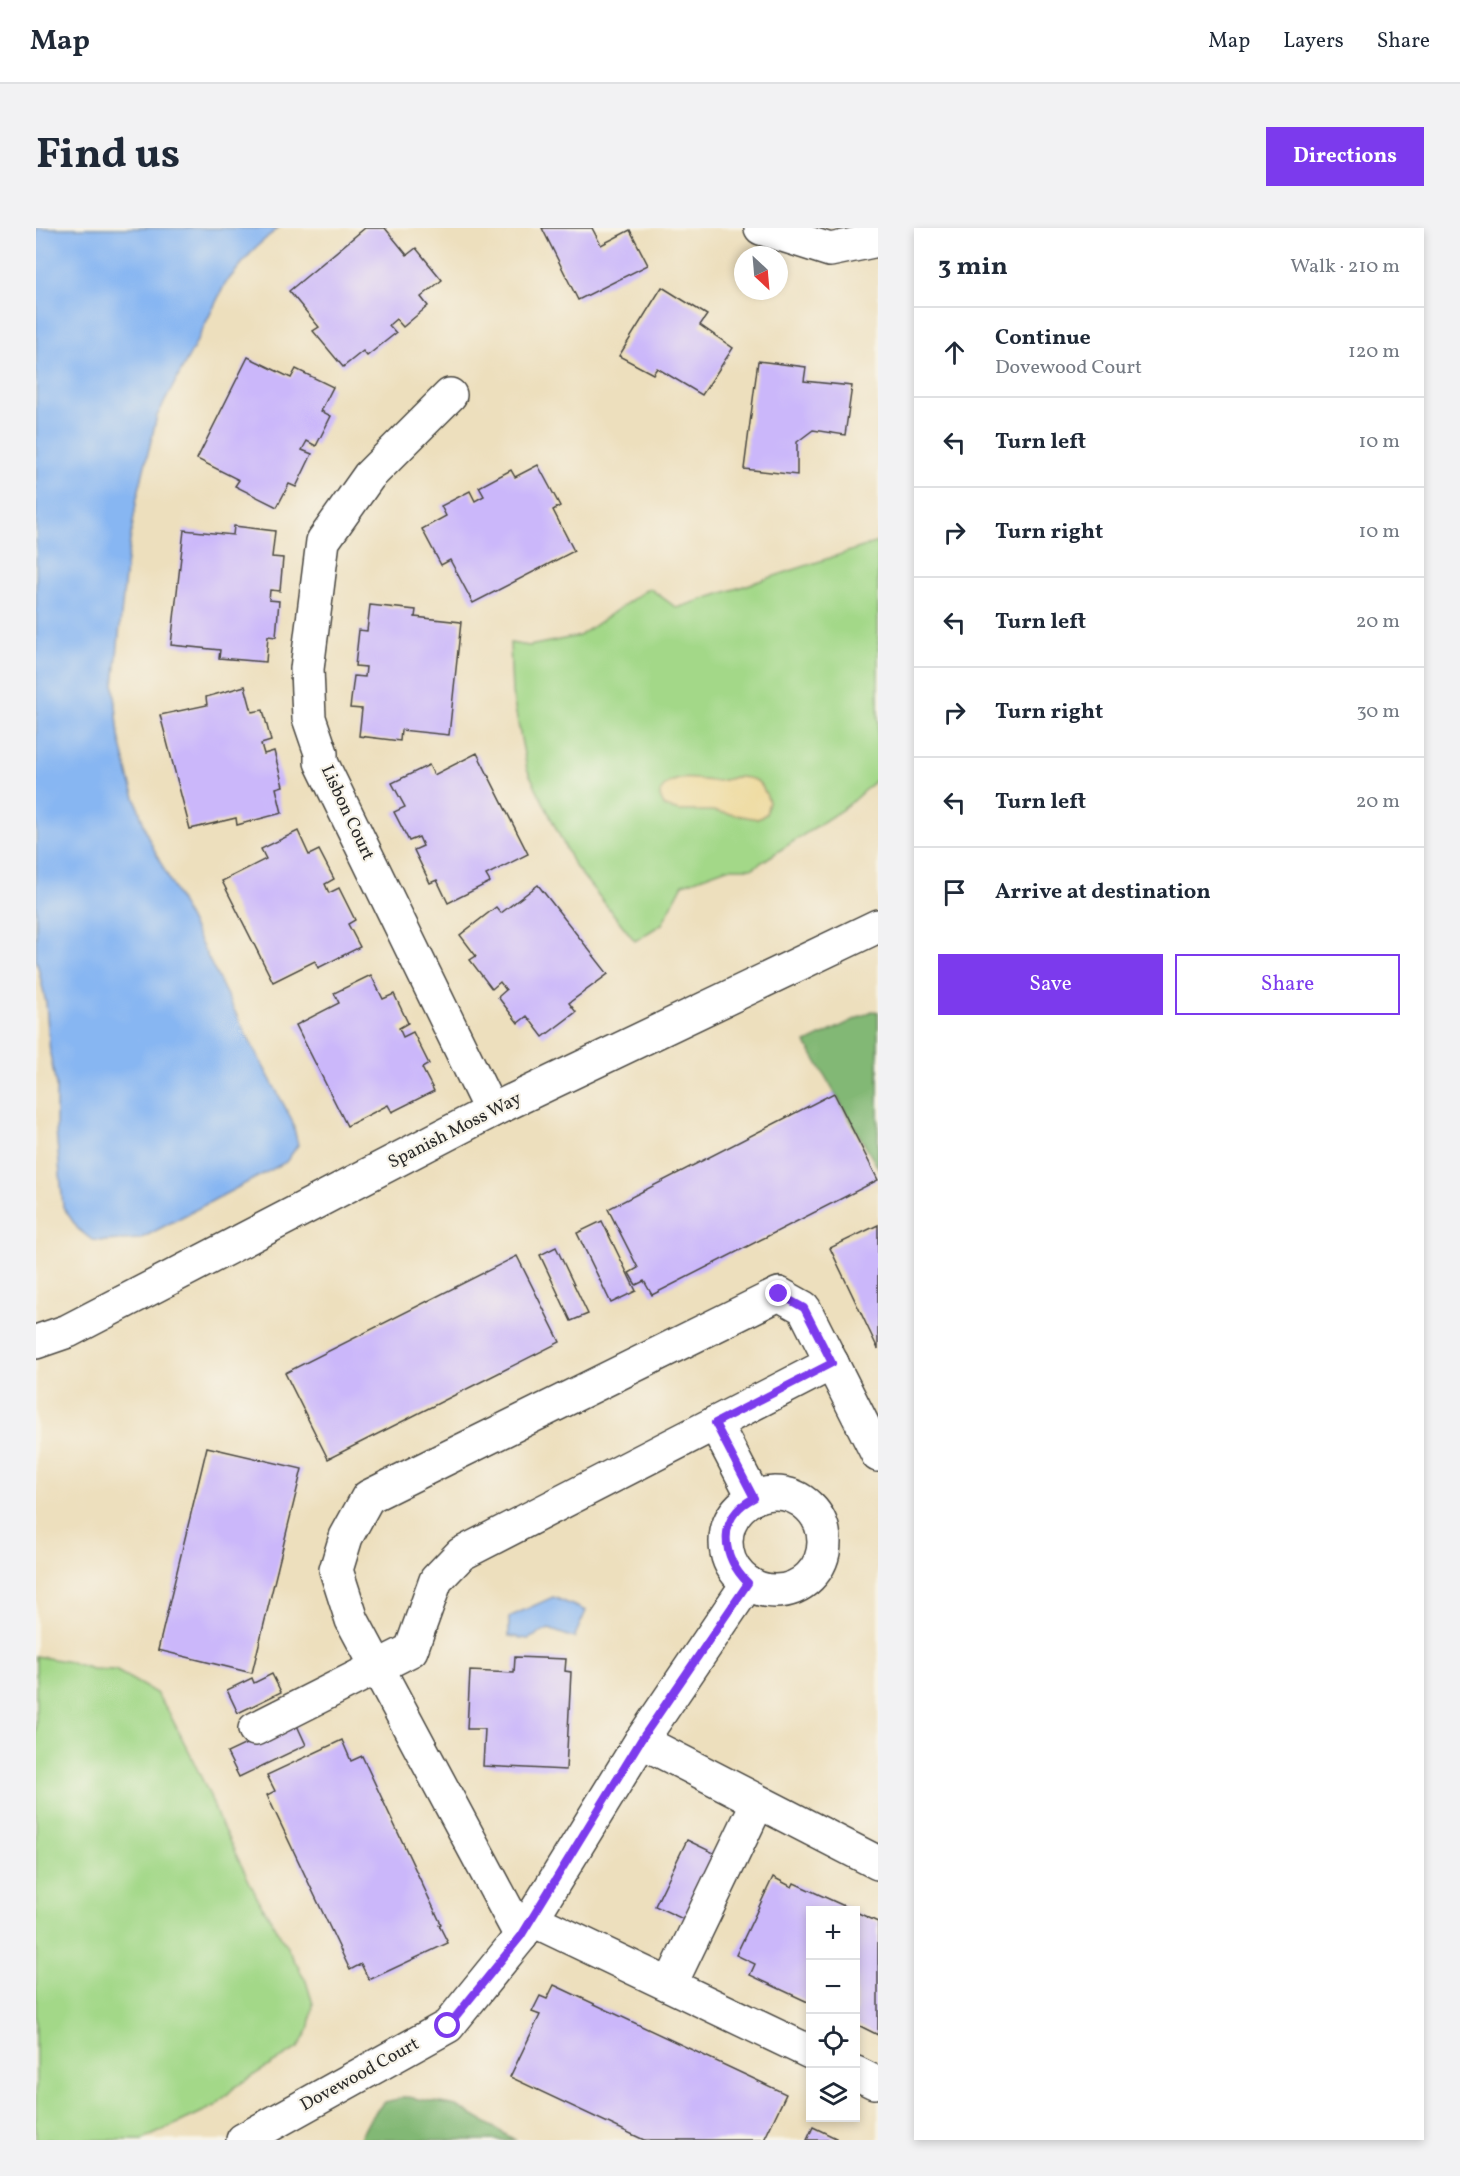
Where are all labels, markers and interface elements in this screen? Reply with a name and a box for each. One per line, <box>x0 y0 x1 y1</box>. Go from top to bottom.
text: Map <box>30 22 90 61</box>
text: Map <box>1208 27 1250 56</box>
text: Layers <box>1283 27 1344 56</box>
text: Share <box>1377 27 1430 56</box>
text: Find us <box>36 127 180 186</box>
button: Directions <box>1266 127 1424 186</box>
north arrow <box>734 246 788 300</box>
text: 3 min <box>938 249 1008 285</box>
text: Walk · 210 m <box>1290 253 1400 281</box>
text: Continue <box>995 323 1091 354</box>
icon: ahead <box>938 336 971 369</box>
text: 120 m <box>1348 338 1400 366</box>
text: Dovewood Court <box>995 354 1142 382</box>
icon: left <box>938 426 971 459</box>
text: Turn left <box>995 427 1086 458</box>
text: 10 m <box>1359 428 1400 456</box>
icon: right <box>938 516 971 549</box>
text: Turn right <box>995 517 1103 548</box>
text: 10 m <box>1359 518 1400 546</box>
icon: left <box>938 606 971 639</box>
text: Turn left <box>995 607 1086 638</box>
text: 20 m <box>1356 608 1400 636</box>
icon: right <box>938 696 971 729</box>
text: Turn right <box>995 697 1103 728</box>
text: 30 m <box>1356 698 1400 726</box>
street label: Lisbon Court <box>314 761 380 865</box>
icon: left <box>938 786 971 819</box>
text: Turn left <box>995 787 1086 818</box>
text: 20 m <box>1356 788 1400 816</box>
icon: arrive <box>938 876 971 909</box>
text: Arrive at destination <box>995 877 1211 908</box>
button: Save <box>938 954 1163 1015</box>
button: Share <box>1175 954 1400 1015</box>
street label: Spanish Moss Way <box>384 1086 526 1175</box>
route end <box>765 1280 791 1306</box>
map controls <box>806 1906 860 2122</box>
button: + <box>806 1906 860 1960</box>
button: − <box>806 1960 860 2014</box>
route start <box>434 2012 460 2038</box>
button: locate <box>806 2014 860 2068</box>
street label: Dovewood Court <box>296 2032 424 2118</box>
button: layers <box>806 2068 860 2122</box>

